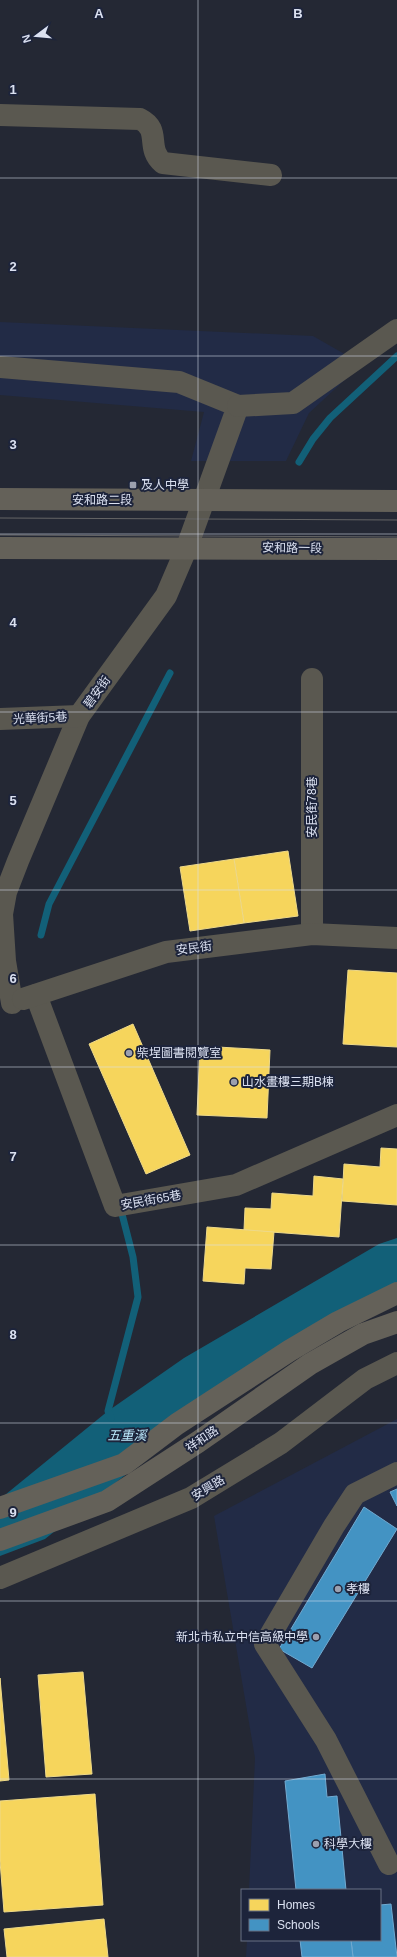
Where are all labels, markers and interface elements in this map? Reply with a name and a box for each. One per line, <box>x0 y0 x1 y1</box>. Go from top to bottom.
text: A <box>94 6 104 21</box>
text: B <box>293 6 303 21</box>
north arrow <box>16 16 56 56</box>
text: N <box>20 33 33 44</box>
text: 1 <box>9 82 17 97</box>
text: 2 <box>9 259 17 274</box>
text: 3 <box>9 437 17 452</box>
place label: 及人中學 <box>141 478 189 492</box>
marker: 及人中學 <box>128 480 138 490</box>
street label: 安和路二段 <box>72 493 132 507</box>
street label: 安和路一段 <box>262 540 322 556</box>
text: 4 <box>9 615 17 630</box>
street label: 碧安街 <box>81 673 113 711</box>
street label: 光華街5巷 <box>12 710 68 726</box>
street label: 安民街78巷 <box>305 776 319 838</box>
text: 5 <box>9 793 17 808</box>
street label: 安民街 <box>175 939 213 957</box>
text: 6 <box>9 971 17 986</box>
place label: 柴埕圖書閱覽室 <box>137 1046 221 1060</box>
marker: 柴埕圖書閱覽室 <box>124 1048 134 1058</box>
place label: 山水畫樓三期B棟 <box>242 1075 334 1089</box>
marker: 山水畫樓三期B棟 <box>229 1077 239 1087</box>
text: 7 <box>9 1149 17 1164</box>
street label: 安民街65巷 <box>120 1188 182 1212</box>
text: 8 <box>9 1327 17 1342</box>
street label: 祥和路 <box>183 1423 221 1455</box>
water label: 五重溪 <box>107 1428 148 1443</box>
street label: 安興路 <box>189 1473 227 1503</box>
text: 9 <box>9 1505 17 1520</box>
place label: 孝樓 <box>346 1582 370 1596</box>
marker: 孝樓 <box>333 1584 343 1594</box>
place label: 新北市私立中信高級中學 <box>176 1630 308 1644</box>
marker: 新北市私立中信高級中學 <box>311 1632 321 1642</box>
place label: 科學大樓 <box>324 1837 372 1851</box>
marker: 科學大樓 <box>311 1839 321 1849</box>
legend <box>241 1889 381 1941</box>
text: Homes <box>277 1898 315 1912</box>
text: Schools <box>277 1918 320 1932</box>

